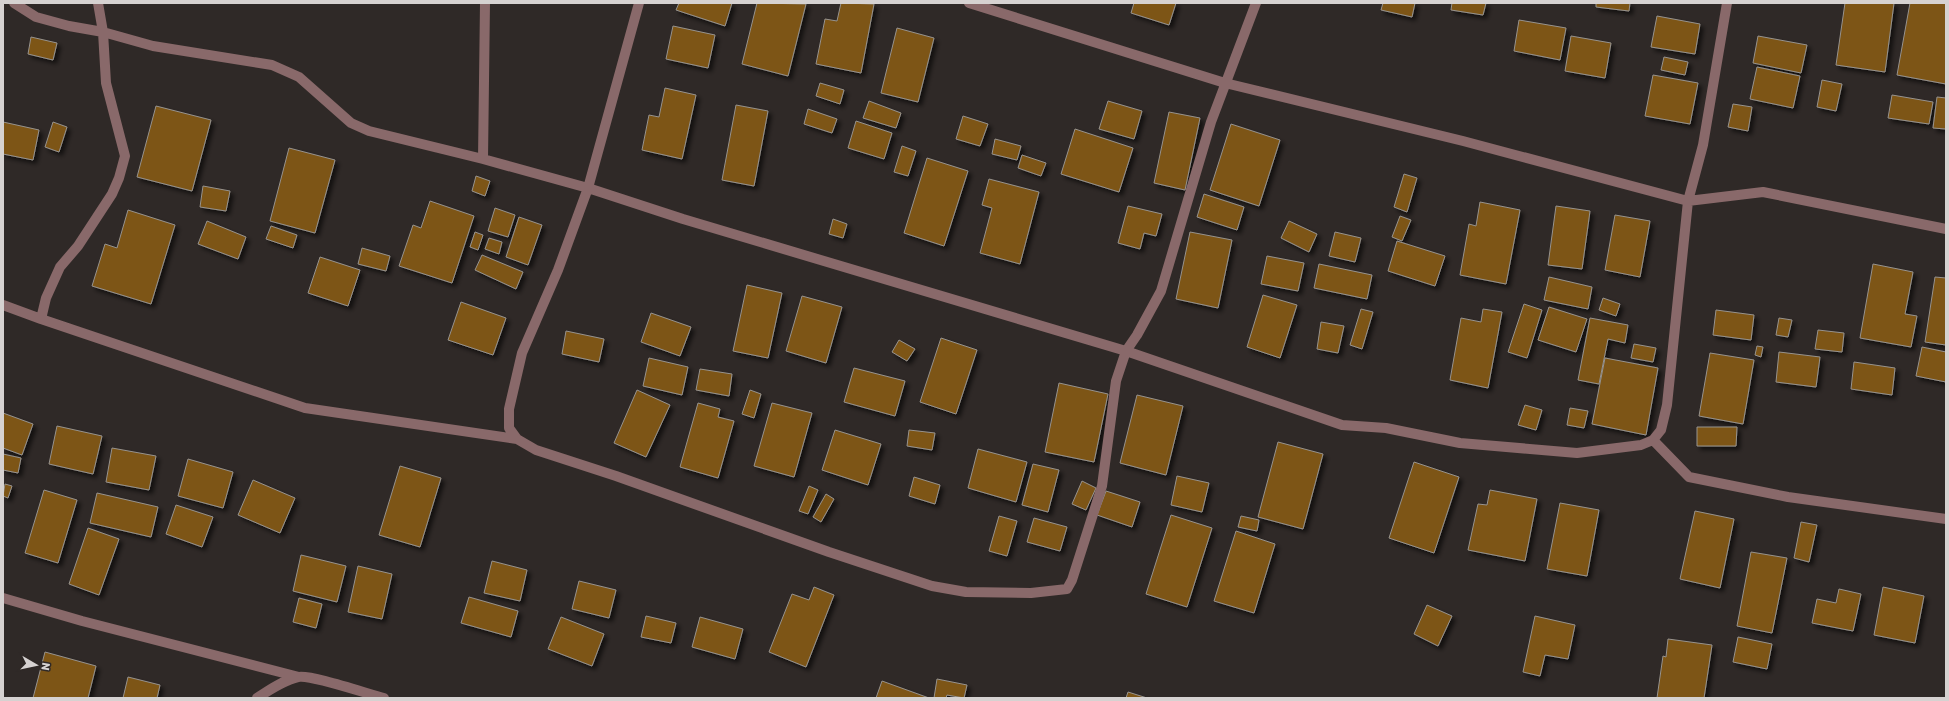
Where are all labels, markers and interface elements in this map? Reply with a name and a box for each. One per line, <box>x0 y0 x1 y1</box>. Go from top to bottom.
north arrow <box>16 645 56 685</box>
text: N <box>38 662 52 671</box>

